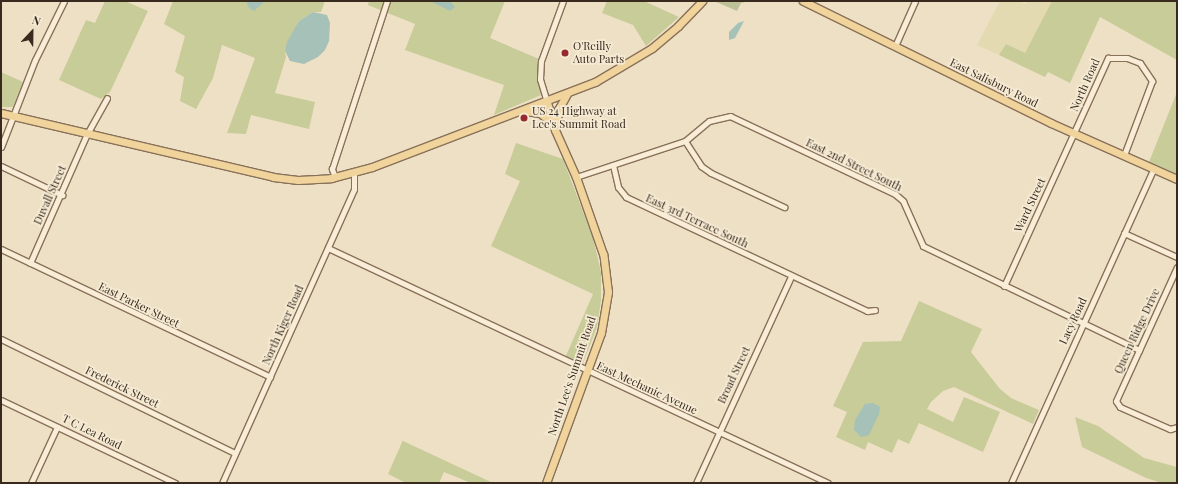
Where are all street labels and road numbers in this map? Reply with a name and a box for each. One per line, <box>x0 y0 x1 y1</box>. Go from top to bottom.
street label: East Salisbury Road <box>947 56 1041 110</box>
street label: North Road <box>1067 56 1103 114</box>
street label: East 2nd Street South <box>804 136 904 194</box>
street label: Duvall Street <box>31 163 69 227</box>
street label: Ward Street <box>1012 176 1048 234</box>
street label: East 3rd Terrace South <box>643 191 751 251</box>
street label: East Parker Street <box>96 280 182 330</box>
street label: North Kiger Road <box>259 283 307 367</box>
street label: Queen Ridge Drive <box>1111 286 1163 376</box>
street label: Lacy Road <box>1056 295 1090 347</box>
street label: North Lee's Summit Road <box>545 314 599 438</box>
street label: Broad Street <box>715 344 753 406</box>
street label: East Mechanic Avenue <box>594 359 700 417</box>
street label: Frederick Street <box>83 363 161 411</box>
street label: T C Lea Road <box>60 412 124 452</box>

